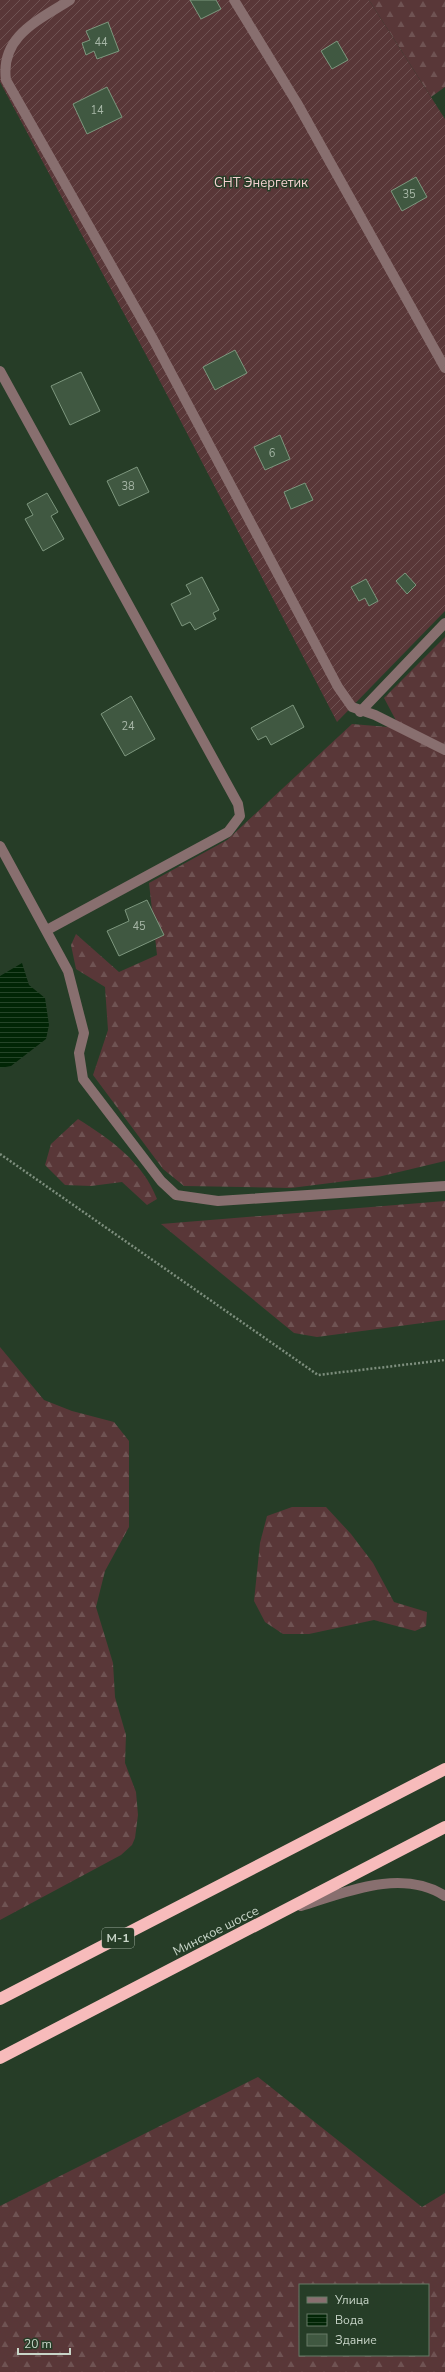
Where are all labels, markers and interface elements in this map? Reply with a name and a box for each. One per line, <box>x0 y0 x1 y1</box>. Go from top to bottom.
house number: 44 <box>94 35 108 50</box>
house number: 14 <box>90 103 104 118</box>
park label: СНТ Энергетик <box>214 174 308 192</box>
house number: 35 <box>402 187 416 202</box>
house number: 6 <box>269 446 276 461</box>
house number: 38 <box>121 479 135 494</box>
house number: 24 <box>121 719 135 734</box>
house number: 45 <box>132 919 146 934</box>
street label: Минское шоссе <box>170 1902 262 1960</box>
road number: М-1 <box>102 1928 134 1948</box>
legend <box>299 2284 429 2356</box>
text: Улица <box>334 2292 369 2308</box>
text: Вода <box>335 2312 363 2328</box>
scale bar <box>18 2330 70 2356</box>
text: Здание <box>335 2332 377 2348</box>
text: 20 m <box>24 2336 52 2352</box>

